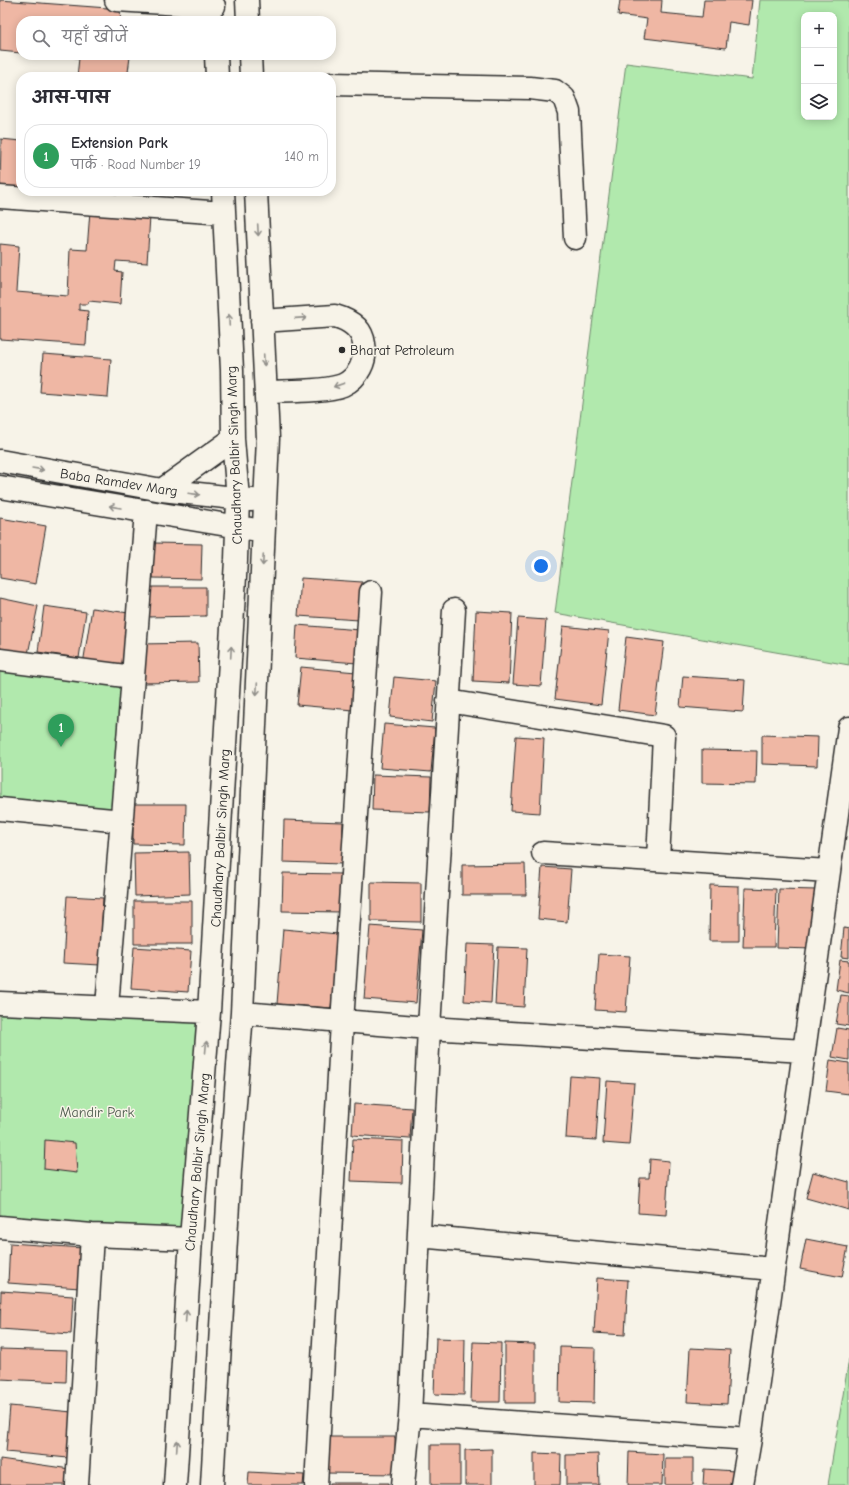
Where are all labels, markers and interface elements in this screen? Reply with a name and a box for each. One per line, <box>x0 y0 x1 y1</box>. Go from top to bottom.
map controls <box>801 12 837 120</box>
button: + <box>801 12 837 48</box>
search box <box>16 16 336 60</box>
icon: search <box>30 27 52 49</box>
text: यहाँ खोजें <box>62 28 128 46</box>
button: − <box>801 48 837 84</box>
button: layers <box>801 84 837 120</box>
text: आस-पास <box>32 88 110 107</box>
text: Extension Park <box>71 134 168 152</box>
text: 1 <box>43 149 49 164</box>
text: 140 m <box>285 149 319 164</box>
text: पार्क · Road Number 19 <box>71 157 201 172</box>
one-way arrow <box>254 223 262 236</box>
one-way arrow <box>226 314 233 327</box>
one-way arrow <box>294 315 307 322</box>
place label: Bharat Petroleum <box>350 342 454 359</box>
marker: Bharat Petroleum <box>337 345 347 355</box>
one-way arrow <box>260 353 268 366</box>
street label: Chaudhary Balbir Singh Marg <box>223 365 246 545</box>
one-way arrow <box>333 382 346 389</box>
one-way arrow <box>31 465 44 473</box>
street label: Baba Ramdev Marg <box>59 465 179 500</box>
one-way arrow <box>187 490 200 498</box>
one-way arrow <box>109 503 122 511</box>
one-way arrow <box>259 553 267 566</box>
your location <box>531 556 551 576</box>
one-way arrow <box>227 646 234 659</box>
one-way arrow <box>253 682 260 695</box>
pin: 1 <box>48 714 74 747</box>
street label: Chaudhary Balbir Singh Marg <box>207 748 234 928</box>
one-way arrow <box>203 1041 210 1054</box>
street label: Chaudhary Balbir Singh Marg <box>181 1072 214 1252</box>
park label: Mandir Park <box>60 1104 134 1121</box>
one-way arrow <box>182 1310 189 1323</box>
one-way arrow <box>174 1440 181 1453</box>

